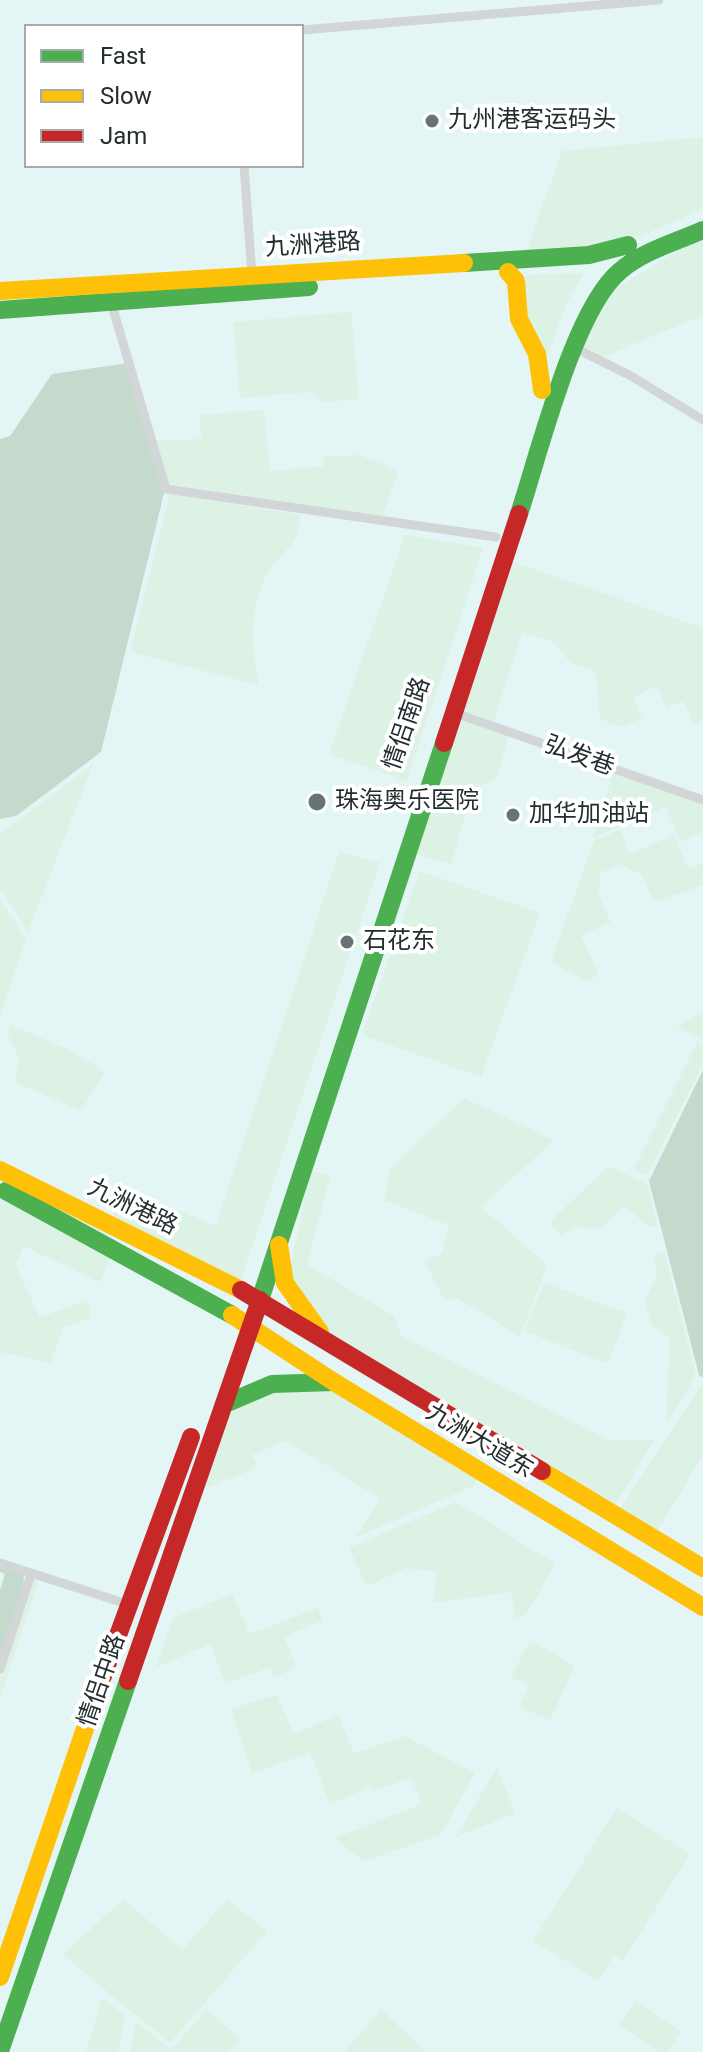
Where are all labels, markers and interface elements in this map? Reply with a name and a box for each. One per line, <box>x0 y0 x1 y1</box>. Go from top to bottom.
legend <box>24 24 304 168</box>
text: Fast <box>100 42 146 70</box>
text: Slow <box>100 82 152 110</box>
place label: 九州港客运码头 <box>448 107 616 135</box>
marker: 九州港客运码头 <box>423 112 441 130</box>
text: Jam <box>100 122 147 150</box>
street label: 九洲港路 <box>264 228 362 264</box>
street label: 情侣南路 <box>379 674 437 774</box>
street label: 弘发巷 <box>540 731 618 783</box>
place label: 珠海奥乐医院 <box>335 788 479 816</box>
marker: 珠海奥乐医院 <box>306 791 328 813</box>
place label: 加华加油站 <box>529 801 649 829</box>
marker: 加华加油站 <box>504 806 522 824</box>
place label: 石花东 <box>363 928 435 956</box>
marker: 石花东 <box>338 933 356 951</box>
street label: 九洲港路 <box>83 1174 181 1242</box>
street label: 九洲大道东 <box>420 1399 538 1485</box>
street label: 情侣中路 <box>74 1631 132 1731</box>

